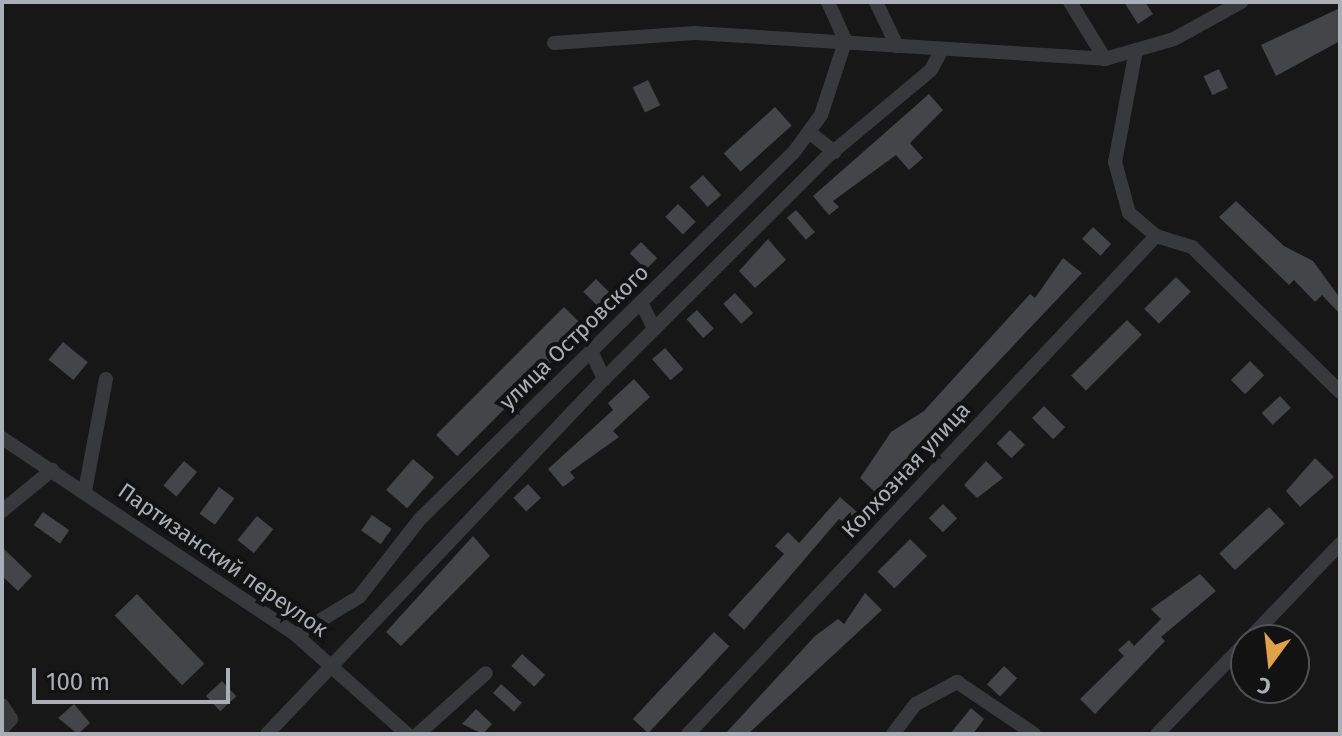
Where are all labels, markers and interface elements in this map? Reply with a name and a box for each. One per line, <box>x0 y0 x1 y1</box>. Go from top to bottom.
street label: улица Островского <box>494 259 654 415</box>
street label: Колхозная улица <box>836 397 976 543</box>
street label: Партизанский переулок <box>113 478 333 642</box>
north arrow <box>1230 624 1310 704</box>
scale bar <box>36 652 234 702</box>
text: 100 m <box>46 668 110 696</box>
text: С <box>1255 671 1274 700</box>

